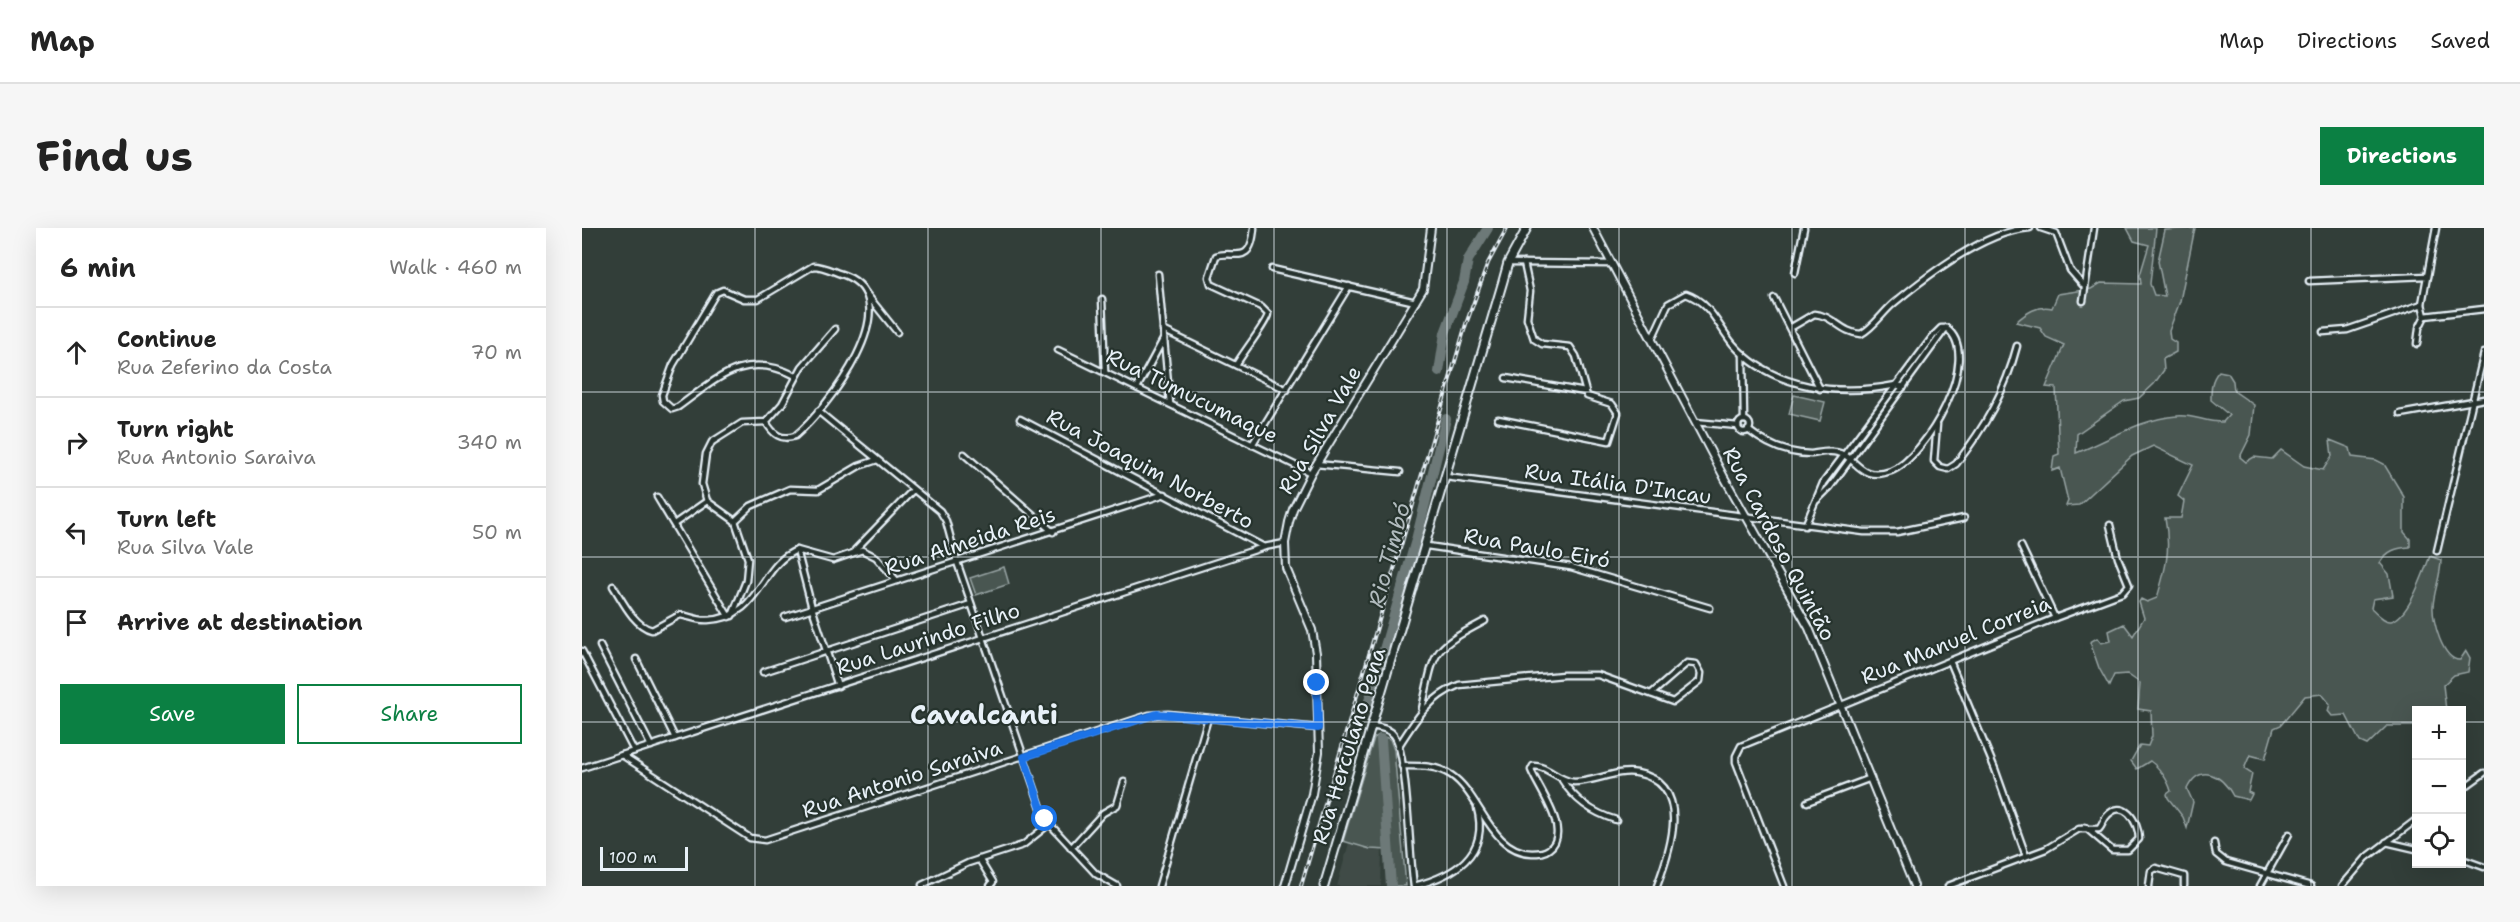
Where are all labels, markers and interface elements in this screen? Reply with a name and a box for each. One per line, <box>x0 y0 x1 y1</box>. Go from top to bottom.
text: Map <box>30 22 95 60</box>
text: Map <box>2219 27 2264 55</box>
text: Directions <box>2297 27 2397 55</box>
text: Saved <box>2430 27 2490 55</box>
button: Directions <box>2320 127 2484 185</box>
text: Find us <box>36 128 193 184</box>
text: 6 min <box>60 250 136 285</box>
text: Walk · 460 m <box>389 254 522 280</box>
text: Continue <box>117 325 217 354</box>
icon: ahead <box>60 336 93 369</box>
text: 70 m <box>470 339 522 365</box>
street label: Rua Tumucumaque <box>1101 342 1283 450</box>
text: Rua Zeferino da Costa <box>117 354 332 380</box>
street label: Rua Silva Vale <box>1272 361 1368 499</box>
street label: Rua Joaquim Norberto <box>1041 402 1259 536</box>
text: Turn right <box>117 415 234 444</box>
icon: right <box>60 426 93 459</box>
text: 340 m <box>457 429 522 455</box>
street label: Rua Cardoso Quintão <box>1716 442 1842 646</box>
text: Rua Antonio Saraiva <box>117 444 316 470</box>
street label: Rua Itália D'Incau <box>1523 457 1713 511</box>
street label: Rua Almeida Reis <box>881 500 1059 582</box>
water label: Rio Timbó <box>1361 500 1417 610</box>
text: Turn left <box>117 505 216 534</box>
icon: left <box>60 516 93 549</box>
text: 50 m <box>472 519 522 545</box>
street label: Rua Paulo Eiró <box>1462 521 1612 575</box>
text: Rua Silva Vale <box>117 534 254 560</box>
street label: Rua Manuel Correia <box>1857 589 2055 691</box>
street label: Rua Laurindo Filho <box>832 596 1024 682</box>
icon: arrive <box>60 606 93 639</box>
text: Arrive at destination <box>117 608 363 637</box>
street label: Rua Herculano Pena <box>1306 644 1392 848</box>
route end <box>1303 669 1329 695</box>
button: Save <box>60 684 285 744</box>
button: Share <box>297 684 522 744</box>
district label: Cavalcanti <box>910 696 1058 733</box>
map controls <box>2412 706 2466 868</box>
button: + <box>2412 706 2466 760</box>
street label: Rua Antonio Saraiva <box>798 733 1006 825</box>
button: − <box>2412 760 2466 814</box>
route start <box>1031 805 1057 831</box>
button: locate <box>2412 814 2466 868</box>
scale bar <box>600 844 688 872</box>
text: 100 m <box>609 847 657 868</box>

